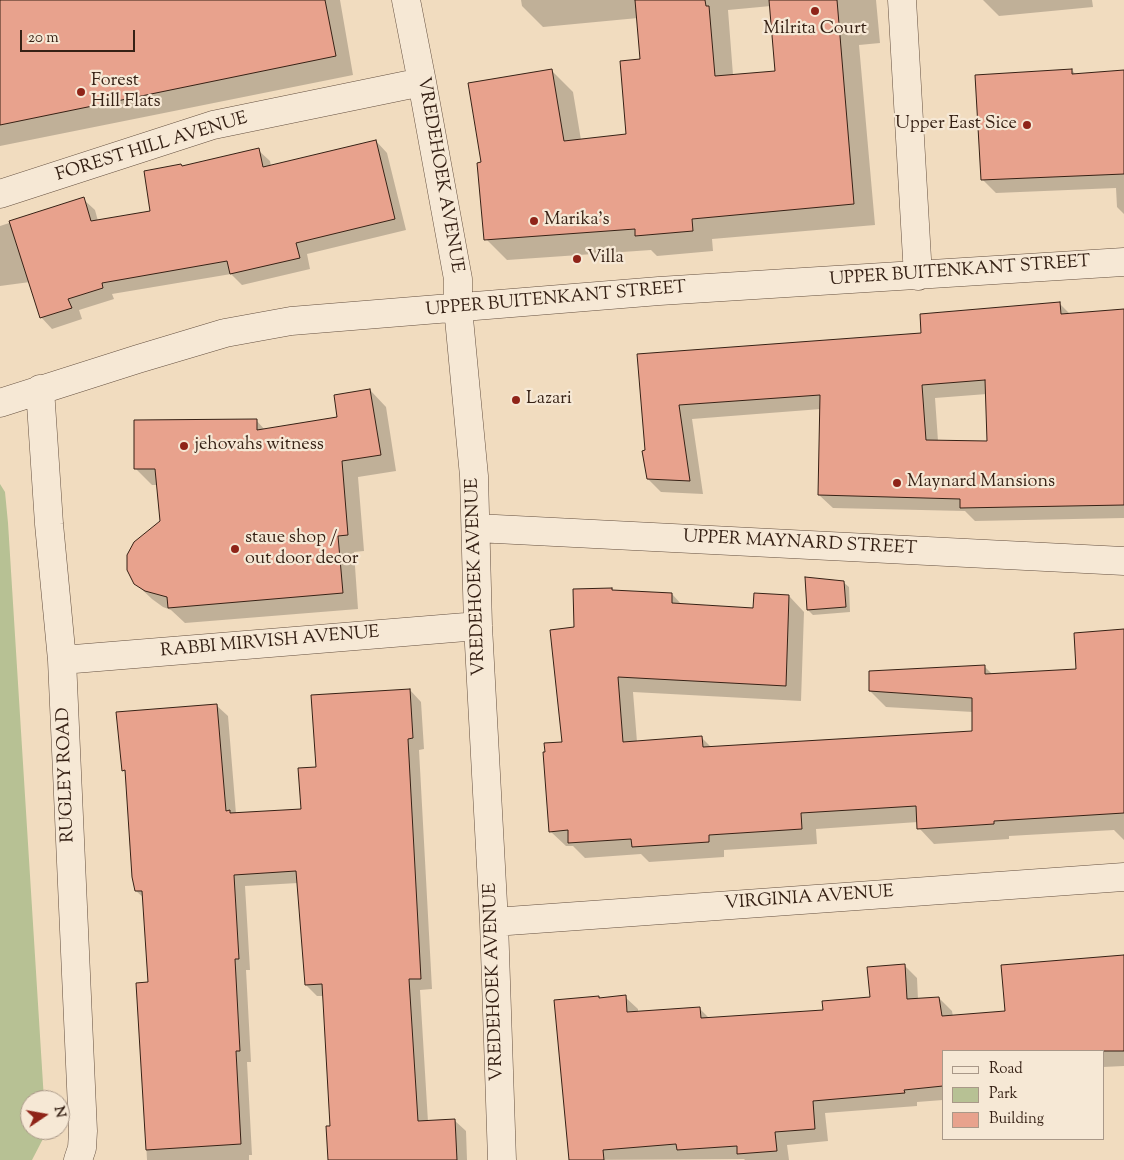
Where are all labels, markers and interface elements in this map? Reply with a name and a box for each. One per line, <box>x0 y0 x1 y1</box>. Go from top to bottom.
marker: Milrita Court <box>809 5 821 17</box>
place label: Milrita Court <box>763 19 867 41</box>
scale bar <box>22 20 138 52</box>
text: 20 m <box>28 28 59 49</box>
place label: Forest Hill Flats <box>91 71 161 114</box>
street label: VREDEHOEK AVENUE <box>411 76 467 274</box>
marker: Forest Hill Flats <box>75 86 87 98</box>
street label: FOREST HILL AVENUE <box>53 109 251 187</box>
place label: Upper East Sice <box>895 114 1017 136</box>
marker: Upper East Sice <box>1021 119 1033 131</box>
place label: Marika's <box>544 210 610 232</box>
marker: Marika's <box>528 215 540 227</box>
place label: Villa <box>587 248 624 270</box>
street label: UPPER BUITENKANT STREET <box>829 252 1091 292</box>
marker: Villa <box>571 253 583 265</box>
street label: UPPER BUITENKANT STREET <box>425 278 687 322</box>
place label: Lazari <box>526 389 572 411</box>
marker: Lazari <box>510 394 522 406</box>
place label: jehovahs witness <box>194 435 324 457</box>
marker: jehovahs witness <box>178 440 190 452</box>
place label: Maynard Mansions <box>907 472 1055 494</box>
marker: Maynard Mansions <box>891 477 903 489</box>
street label: VREDEHOEK AVENUE <box>463 478 491 676</box>
street label: UPPER MAYNARD STREET <box>682 527 918 561</box>
place label: staue shop / out door decor <box>245 528 359 570</box>
marker: staue shop / out door decor <box>229 543 241 555</box>
street label: RABBI MIRVISH AVENUE <box>160 623 380 663</box>
street label: RUGLEY ROAD <box>54 707 80 843</box>
street label: VIRGINIA AVENUE <box>724 882 894 916</box>
street label: VREDEHOEK AVENUE <box>481 883 509 1081</box>
legend <box>942 1050 1104 1140</box>
text: Road <box>989 1059 1023 1080</box>
text: Park <box>989 1084 1018 1105</box>
north arrow <box>20 1090 70 1140</box>
text: N <box>48 1105 70 1120</box>
text: Building <box>989 1109 1044 1130</box>

